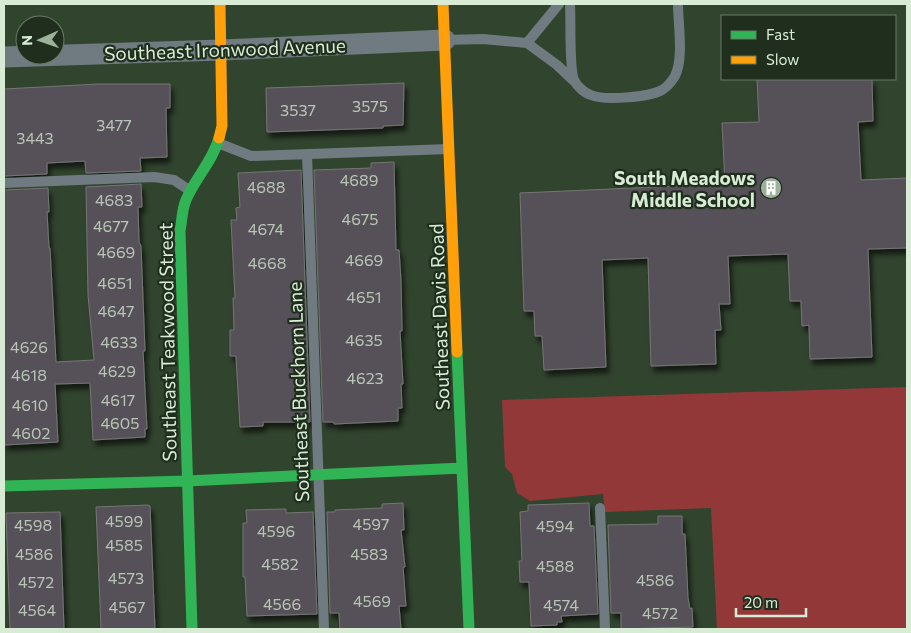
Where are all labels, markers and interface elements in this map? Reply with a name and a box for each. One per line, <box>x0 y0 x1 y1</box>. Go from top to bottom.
north arrow <box>15 15 65 65</box>
legend <box>721 15 896 80</box>
text: Fast <box>766 25 795 43</box>
street label: Southeast Ironwood Avenue <box>104 33 346 65</box>
text: N <box>18 35 35 46</box>
text: Slow <box>766 50 799 68</box>
house number: 3575 <box>352 96 388 115</box>
house number: 3537 <box>280 100 316 119</box>
house number: 3477 <box>96 115 132 134</box>
house number: 3443 <box>16 128 54 147</box>
place label: South Meadows Middle School <box>614 166 755 211</box>
house number: 4689 <box>340 170 378 189</box>
building icon: South Meadows Middle School <box>759 176 783 200</box>
house number: 4688 <box>247 177 285 196</box>
house number: 4683 <box>95 190 133 209</box>
house number: 4675 <box>342 209 378 228</box>
house number: 4677 <box>93 216 129 235</box>
house number: 4674 <box>248 219 285 238</box>
street label: Southeast Teakwood Street <box>153 222 181 462</box>
street label: Southeast Davis Road <box>424 223 454 411</box>
house number: 4669 <box>97 242 135 261</box>
house number: 4669 <box>345 250 383 269</box>
house number: 4668 <box>248 253 286 272</box>
house number: 4651 <box>97 273 133 292</box>
street label: Southeast Buckhorn Lane <box>283 281 313 503</box>
house number: 4651 <box>346 287 382 306</box>
house number: 4647 <box>97 301 135 320</box>
house number: 4635 <box>345 330 383 349</box>
house number: 4633 <box>100 332 138 351</box>
house number: 4626 <box>10 337 48 356</box>
house number: 4629 <box>98 361 136 380</box>
house number: 4618 <box>11 365 47 384</box>
house number: 4623 <box>346 368 384 387</box>
house number: 4617 <box>101 390 135 409</box>
house number: 4610 <box>12 395 48 414</box>
house number: 4605 <box>101 413 139 432</box>
house number: 4602 <box>12 423 50 442</box>
house number: 4599 <box>105 511 143 530</box>
house number: 4597 <box>353 514 389 533</box>
house number: 4598 <box>14 515 52 534</box>
house number: 4594 <box>536 516 574 535</box>
house number: 4596 <box>257 521 295 540</box>
house number: 4585 <box>105 535 143 554</box>
house number: 4586 <box>15 544 53 563</box>
house number: 4583 <box>350 544 388 563</box>
house number: 4582 <box>261 554 299 573</box>
house number: 4588 <box>536 556 574 575</box>
house number: 4573 <box>108 568 144 587</box>
house number: 4586 <box>636 570 674 589</box>
house number: 4572 <box>18 572 54 591</box>
scale bar <box>736 586 806 618</box>
house number: 4569 <box>353 591 391 610</box>
text: 20 m <box>744 593 778 611</box>
house number: 4566 <box>263 594 301 613</box>
house number: 4574 <box>543 595 579 614</box>
house number: 4567 <box>109 597 145 616</box>
house number: 4564 <box>18 600 56 619</box>
house number: 4572 <box>642 603 678 622</box>

